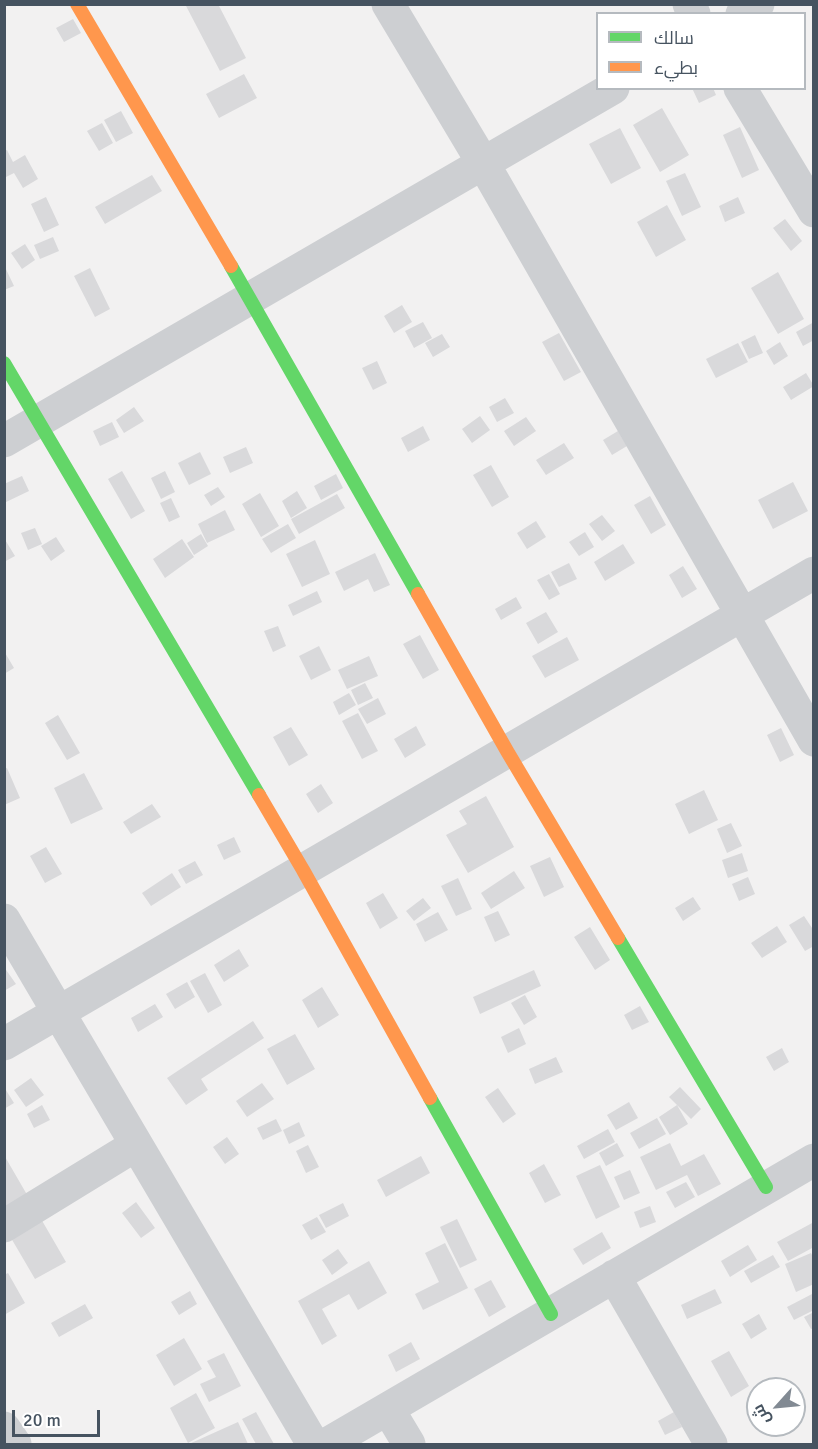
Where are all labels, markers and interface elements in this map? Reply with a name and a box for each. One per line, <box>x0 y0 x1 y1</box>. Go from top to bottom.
legend <box>596 12 806 90</box>
text: سالك <box>654 27 694 49</box>
text: بطيء <box>654 57 698 79</box>
north arrow <box>746 1377 806 1437</box>
scale bar <box>15 1398 104 1436</box>
text: ش <box>748 1401 775 1428</box>
text: 20 m <box>23 1409 61 1431</box>

